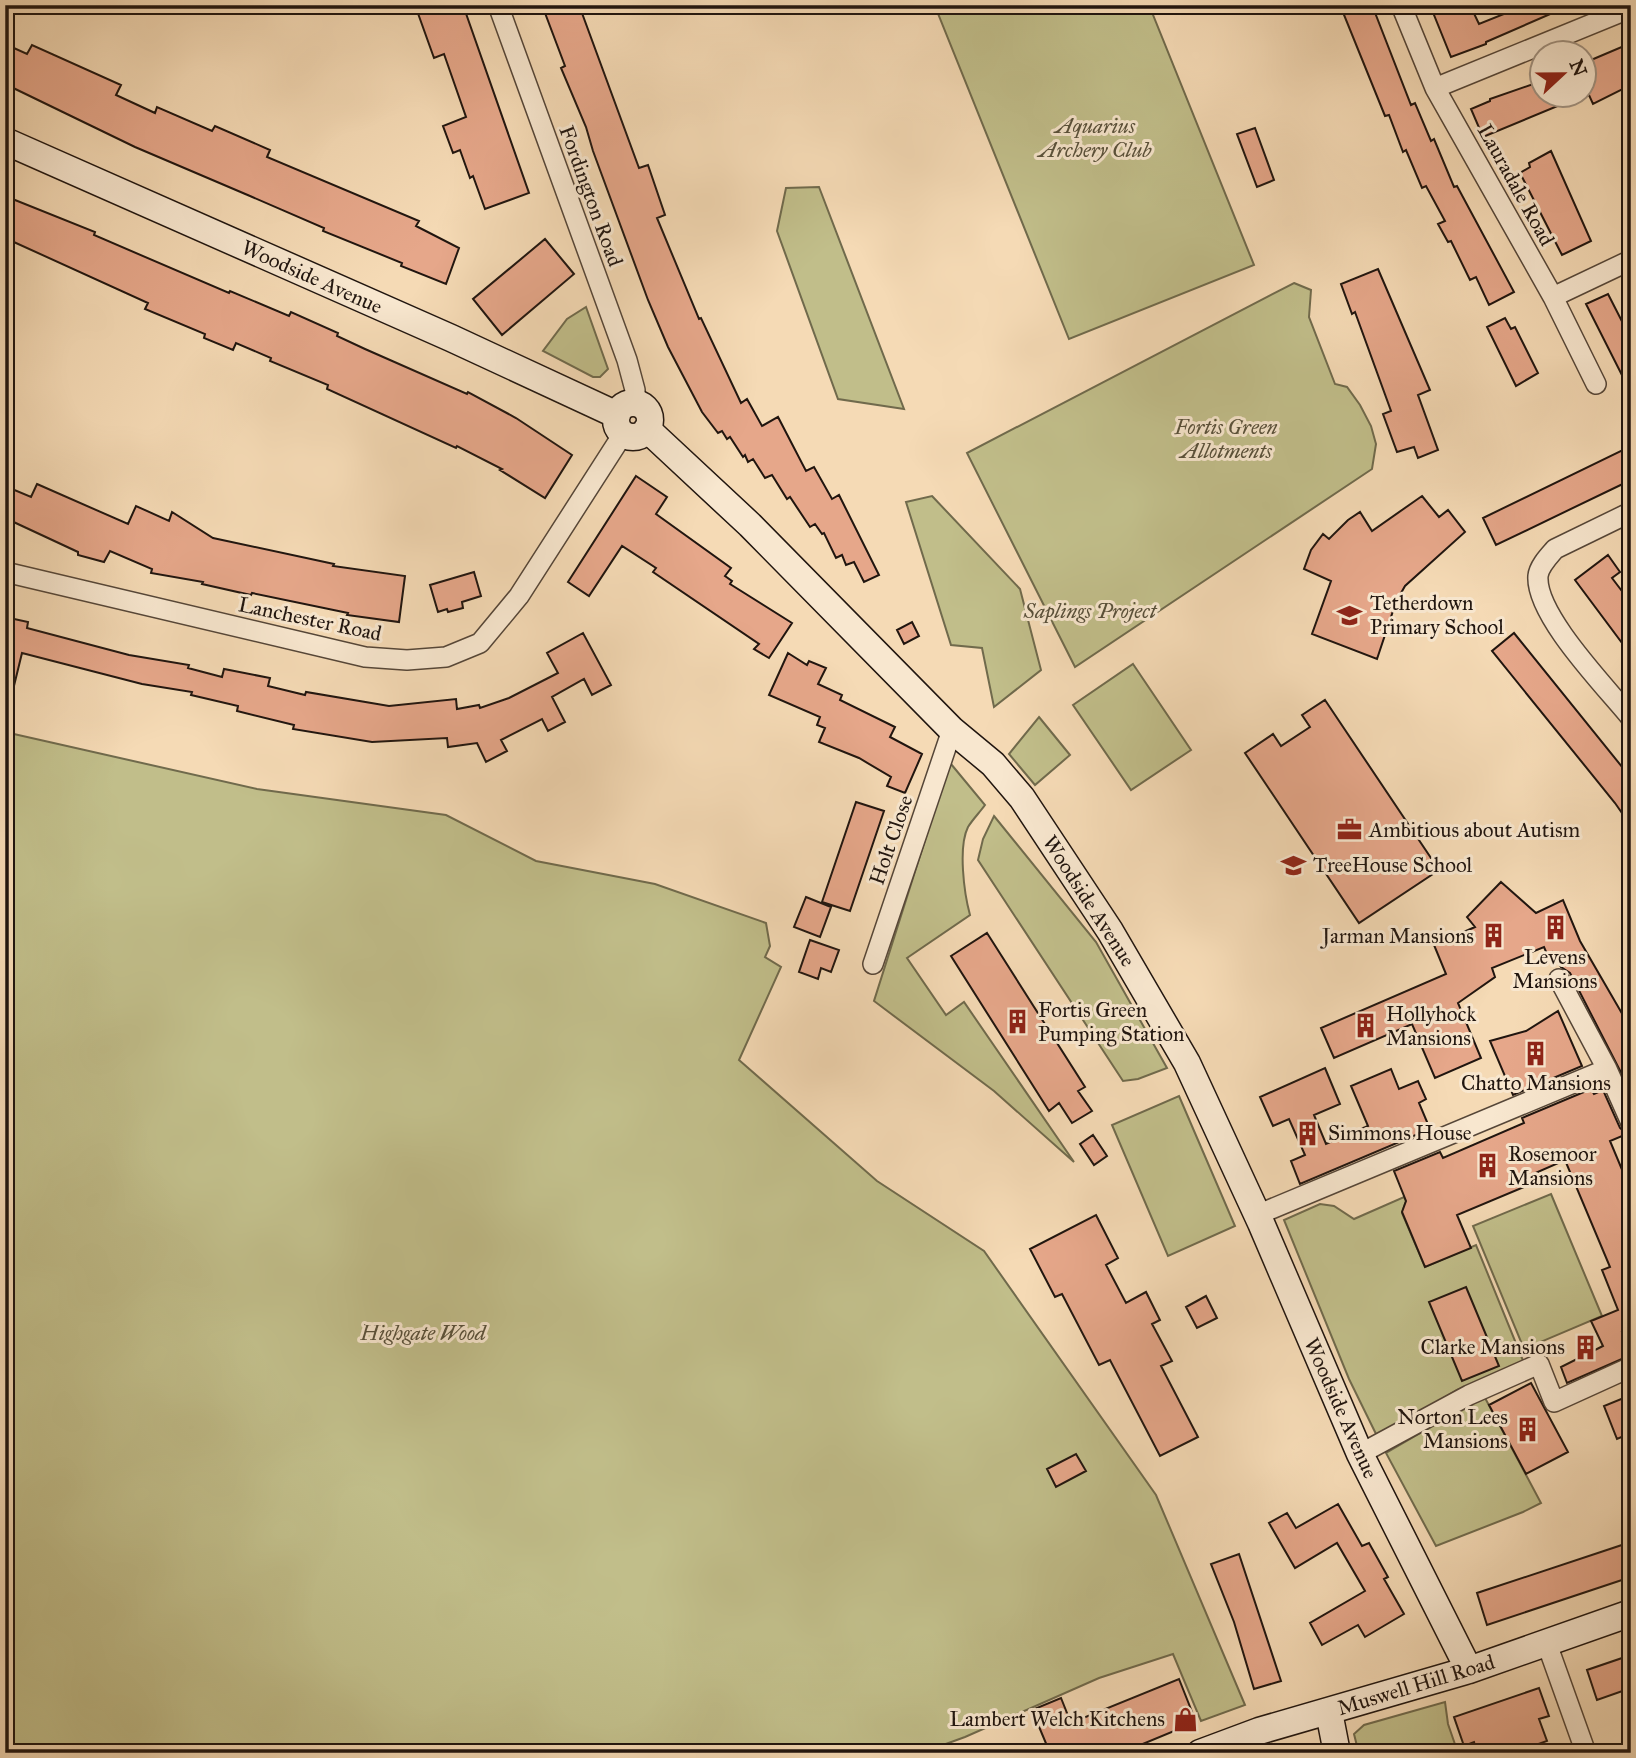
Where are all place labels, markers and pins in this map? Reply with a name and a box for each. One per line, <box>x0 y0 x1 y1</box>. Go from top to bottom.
place label: Tetherdown Primary School <box>1370 590 1504 640</box>
school or university icon: Tetherdown Primary School <box>1336 601 1364 629</box>
office icon: Ambitious about Autism <box>1335 816 1363 844</box>
place label: Ambitious about Autism <box>1368 817 1581 843</box>
school or university icon: TreeHouse School <box>1279 851 1307 879</box>
place label: TreeHouse School <box>1313 852 1473 878</box>
building icon: Levens Mansions <box>1541 914 1569 942</box>
building icon: Jarman Mansions <box>1480 922 1508 950</box>
place label: Jarman Mansions <box>1320 923 1474 949</box>
place label: Levens Mansions <box>1513 944 1597 994</box>
place label: Fortis Green Pumping Station <box>1038 997 1184 1047</box>
place label: Hollyhock Mansions <box>1386 1001 1476 1051</box>
building icon: Fortis Green Pumping Station <box>1004 1008 1032 1036</box>
building icon: Hollyhock Mansions <box>1352 1012 1380 1040</box>
building icon: Chatto Mansions <box>1522 1040 1550 1068</box>
place label: Chatto Mansions <box>1461 1070 1611 1096</box>
building icon: Simmons House <box>1294 1119 1322 1147</box>
place label: Simmons House <box>1328 1120 1472 1146</box>
place label: Rosemoor Mansions <box>1508 1141 1597 1191</box>
building icon: Rosemoor Mansions <box>1474 1152 1502 1180</box>
building icon: Clarke Mansions <box>1571 1333 1599 1361</box>
place label: Clarke Mansions <box>1421 1334 1565 1360</box>
place label: Norton Lees Mansions <box>1397 1404 1508 1454</box>
building icon: Norton Lees Mansions <box>1514 1415 1542 1443</box>
shop icon: Lambert Welch Kitchens <box>1171 1705 1199 1733</box>
place label: Lambert Welch Kitchens <box>950 1706 1165 1732</box>

